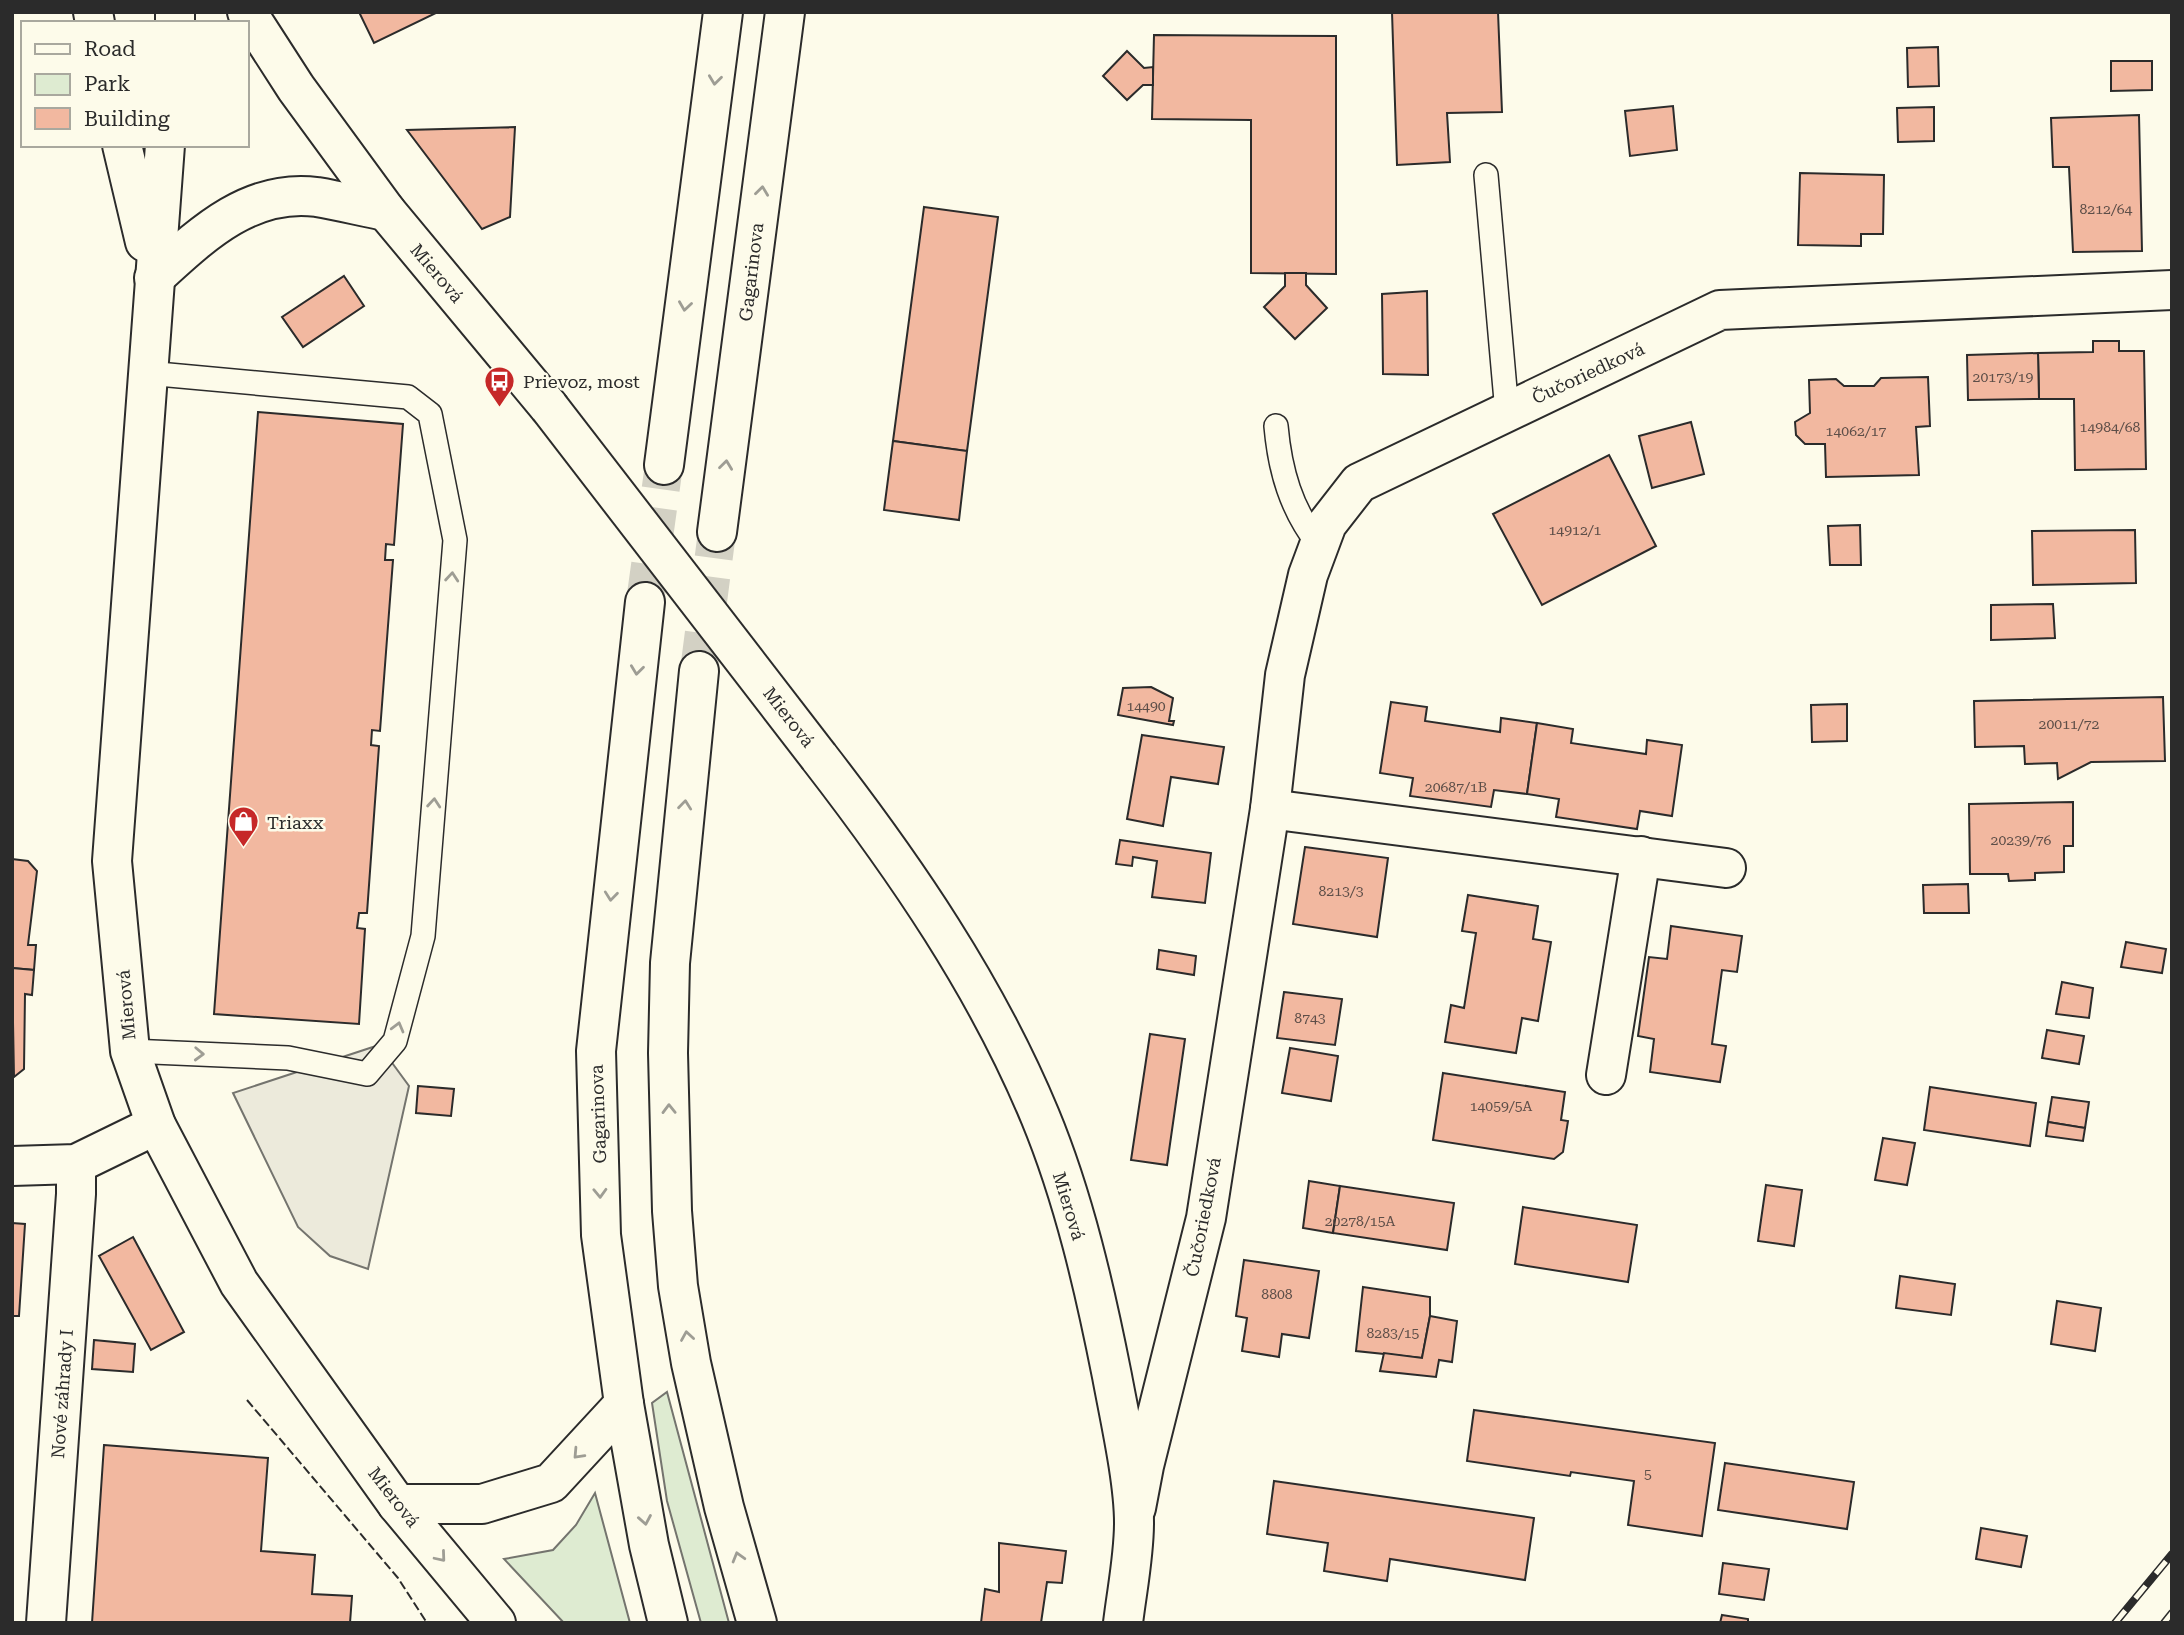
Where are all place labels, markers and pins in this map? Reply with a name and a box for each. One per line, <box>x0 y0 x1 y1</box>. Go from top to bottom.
bus stop icon: Prievoz, most <box>483 364 517 408</box>
place label: Prievoz, most <box>523 371 640 392</box>
shop icon: Triaxx <box>227 805 261 849</box>
place label: Triaxx <box>267 812 324 833</box>

